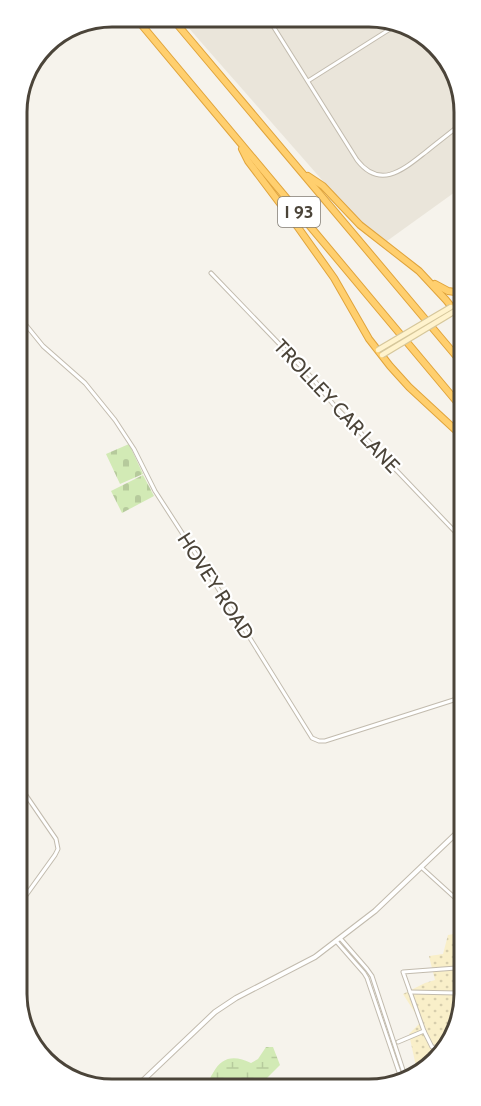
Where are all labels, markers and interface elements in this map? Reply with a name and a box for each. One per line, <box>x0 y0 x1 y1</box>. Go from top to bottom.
road number: I 93 <box>278 197 320 227</box>
street label: TROLLEY CAR LANE <box>269 334 405 478</box>
street label: HOVEY ROAD <box>173 528 259 644</box>

